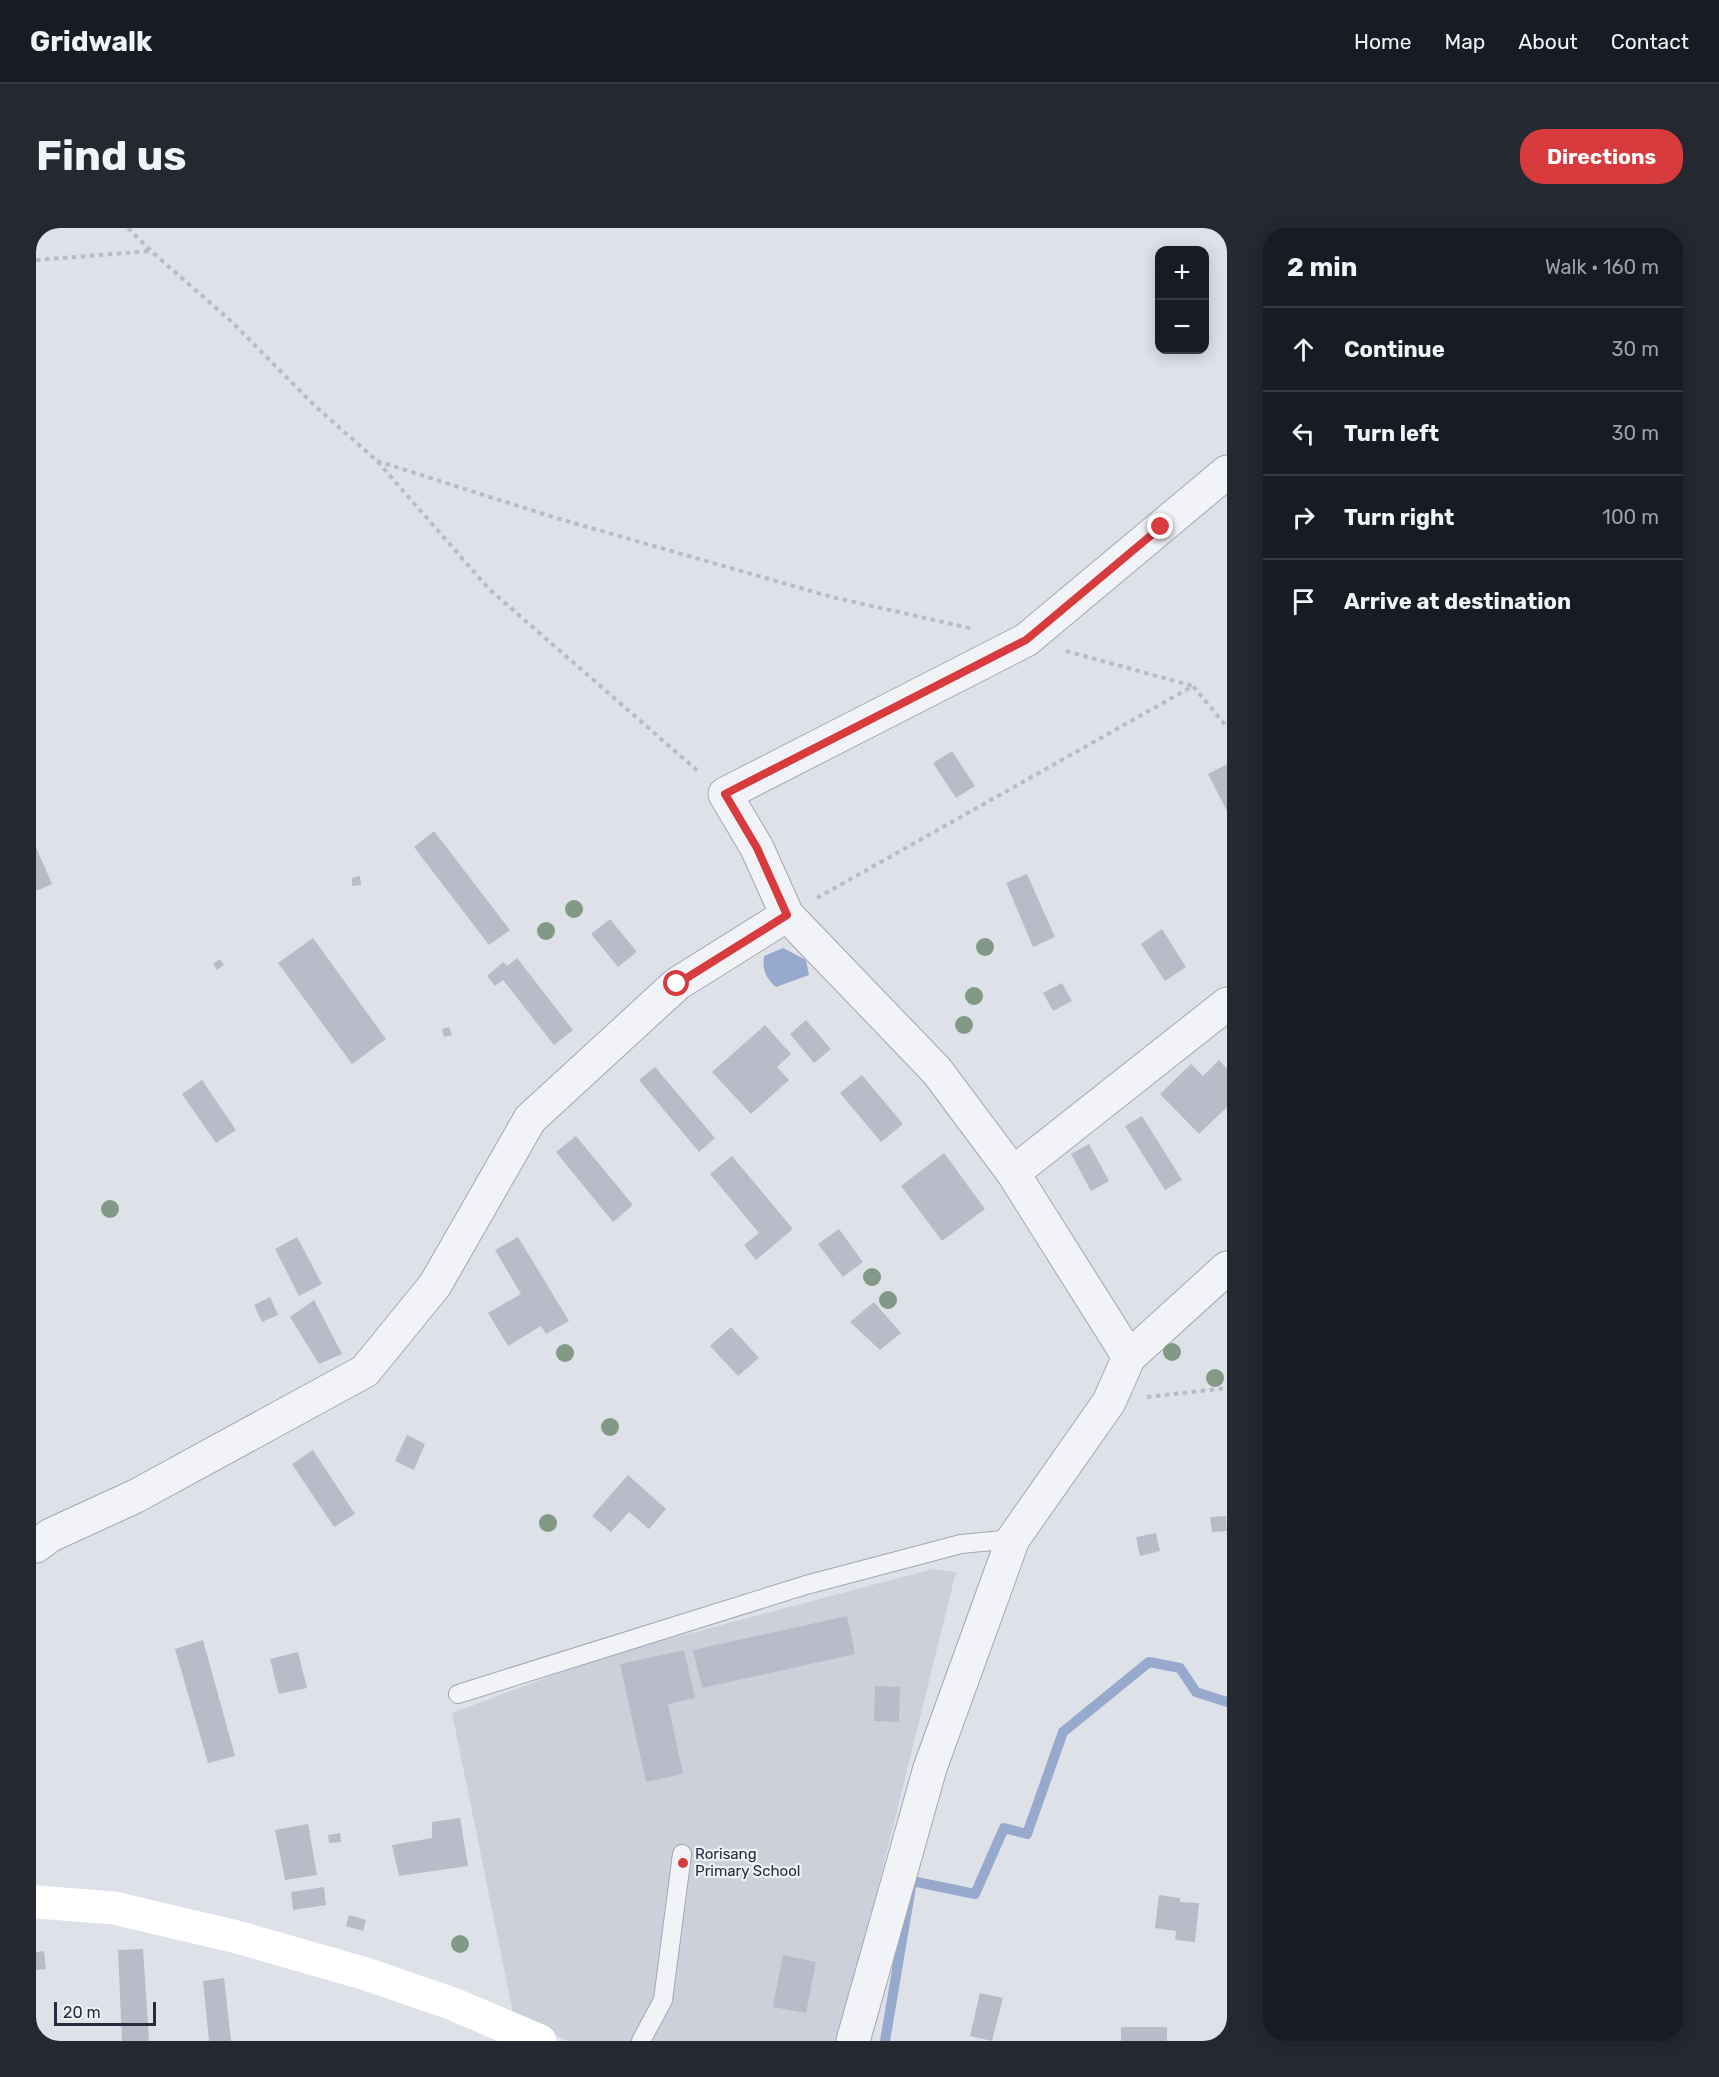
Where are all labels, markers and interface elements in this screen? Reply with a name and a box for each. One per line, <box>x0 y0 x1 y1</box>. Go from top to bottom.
text: Gridwalk <box>30 25 152 58</box>
text: Home <box>1354 29 1411 54</box>
text: Map <box>1444 29 1485 54</box>
text: About <box>1518 29 1578 54</box>
text: Contact <box>1611 29 1689 54</box>
button: Directions <box>1520 129 1683 184</box>
text: Find us <box>36 131 187 181</box>
map controls <box>1155 246 1209 354</box>
button: + <box>1155 246 1209 300</box>
text: 2 min <box>1287 252 1357 283</box>
text: Walk · 160 m <box>1545 255 1659 279</box>
button: − <box>1155 300 1209 354</box>
icon: ahead <box>1287 333 1320 366</box>
text: Continue <box>1344 336 1445 363</box>
text: 30 m <box>1612 337 1659 361</box>
icon: left <box>1287 417 1320 450</box>
text: Turn left <box>1344 420 1439 447</box>
text: 30 m <box>1612 421 1659 445</box>
icon: right <box>1287 501 1320 534</box>
text: Turn right <box>1344 504 1454 531</box>
text: 100 m <box>1602 505 1659 529</box>
route end <box>1147 513 1173 539</box>
icon: arrive <box>1287 585 1320 618</box>
text: Arrive at destination <box>1344 588 1571 615</box>
route start <box>663 970 689 996</box>
place label: Rorisang Primary School <box>695 1845 800 1880</box>
marker: Rorisang Primary School <box>676 1856 690 1870</box>
scale bar <box>54 1999 156 2026</box>
text: 20 m <box>63 2003 101 2022</box>

